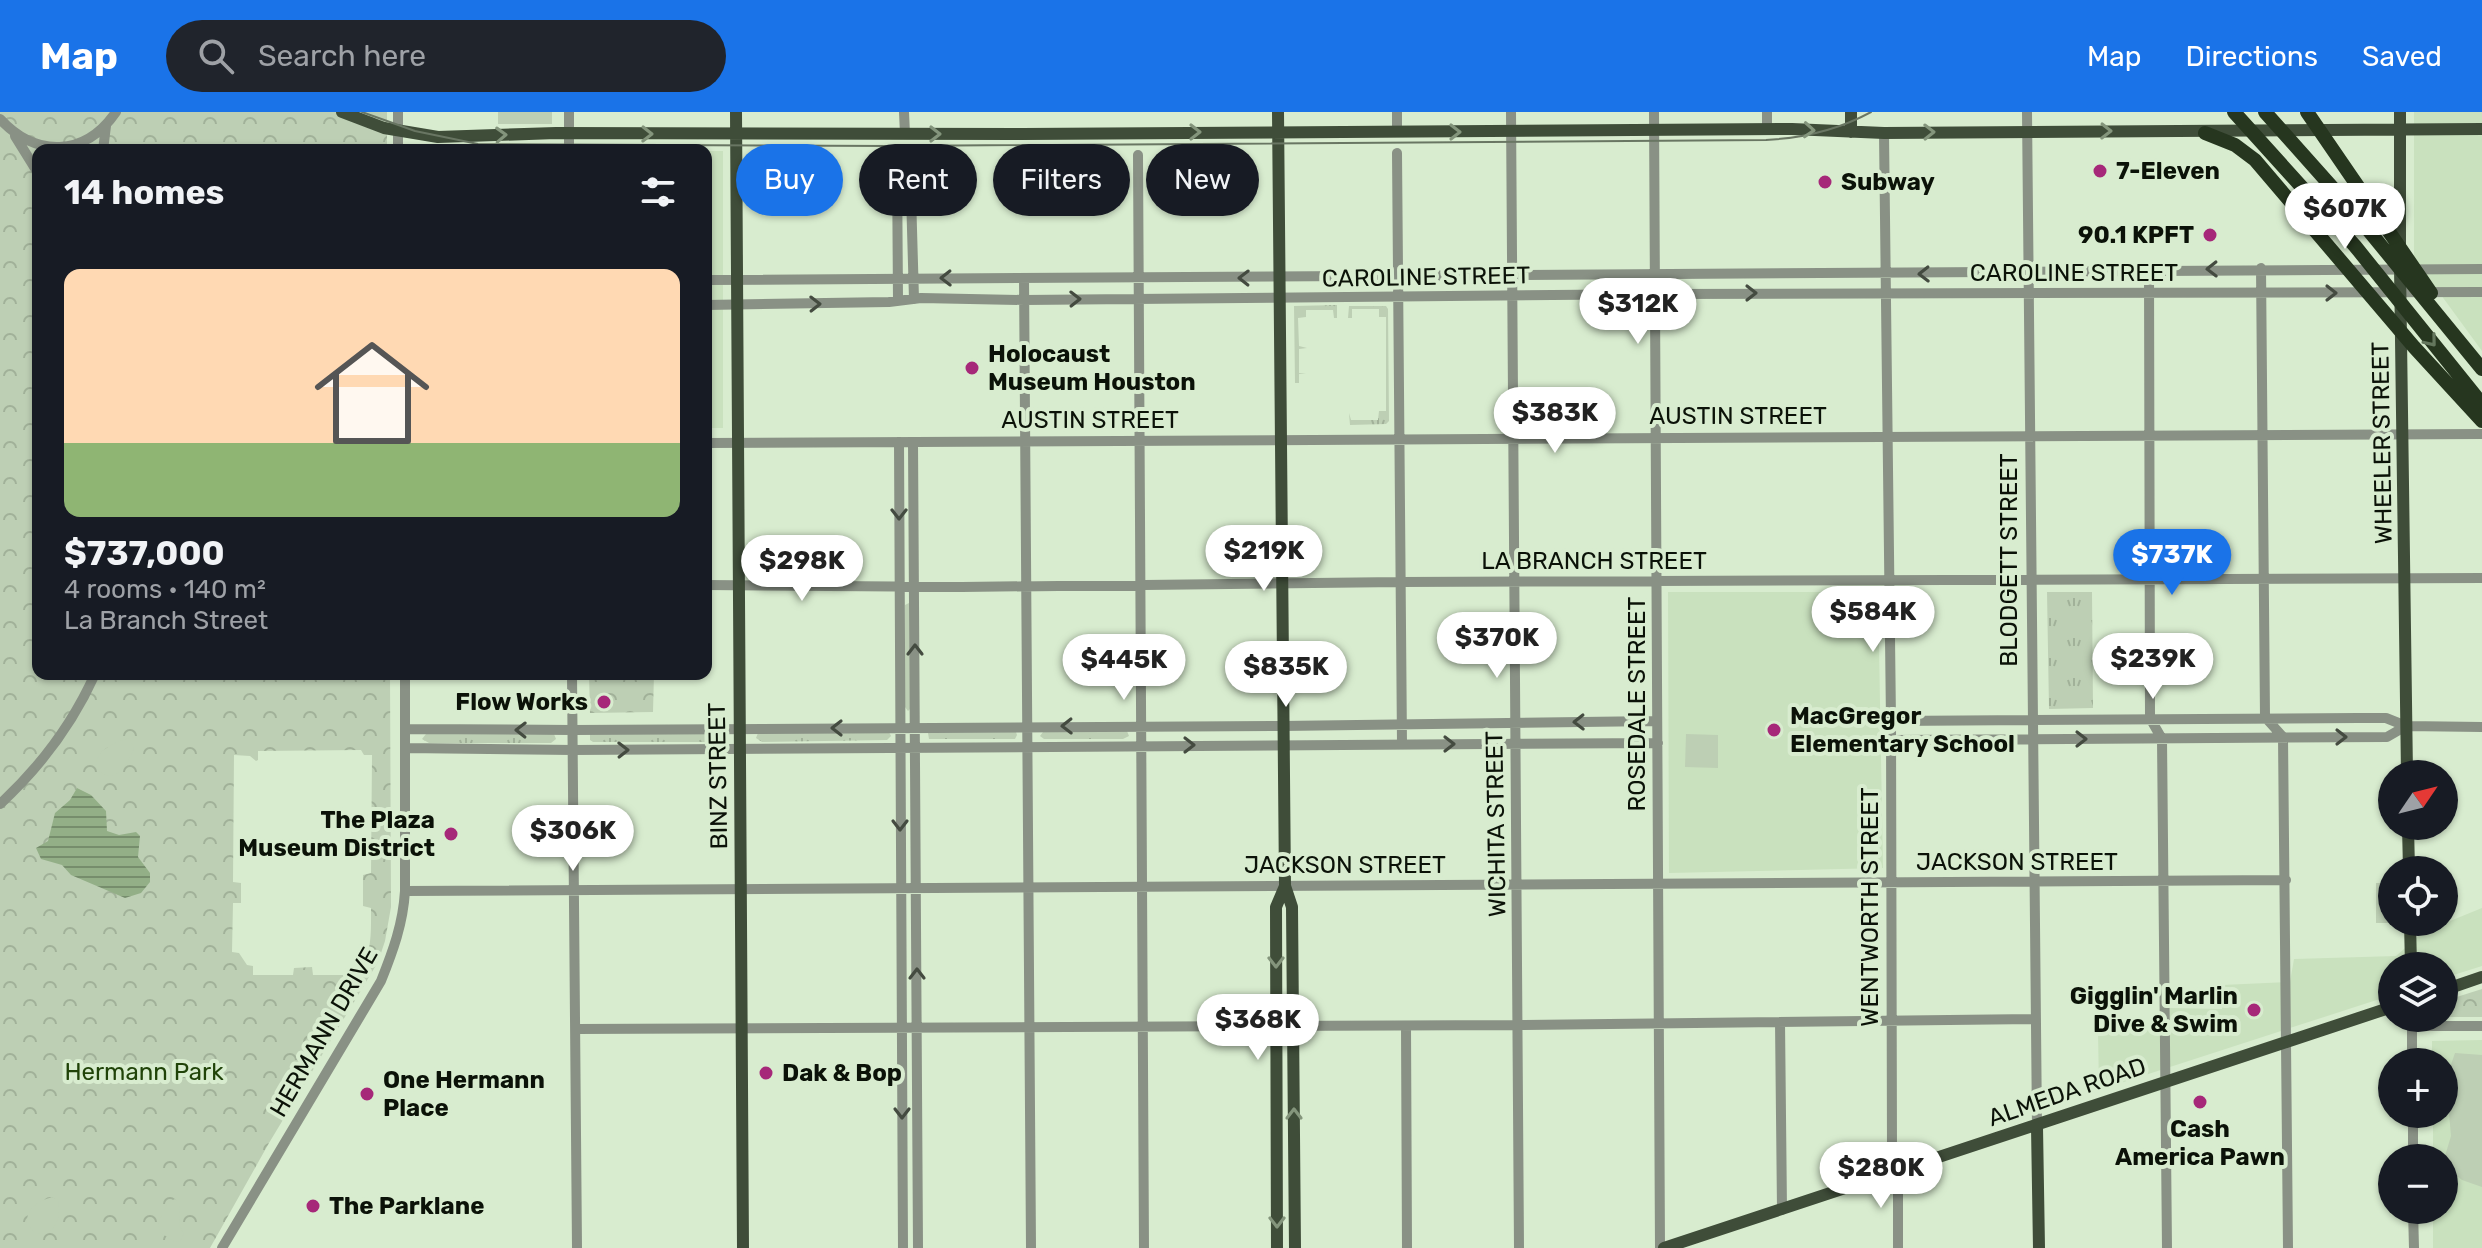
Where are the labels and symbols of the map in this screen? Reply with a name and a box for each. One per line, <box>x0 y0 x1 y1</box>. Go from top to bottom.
one-way arrow <box>1803 121 1816 138</box>
one-way arrow <box>2100 122 2113 140</box>
one-way arrow <box>1189 123 1202 141</box>
one-way arrow <box>1449 123 1462 141</box>
one-way arrow <box>1923 123 1936 141</box>
one-way arrow <box>641 125 654 143</box>
one-way arrow <box>929 125 942 143</box>
one-way arrow <box>495 126 508 144</box>
place label: 7-Eleven <box>2116 157 2220 185</box>
marker: 7-Eleven <box>2091 162 2109 180</box>
place label: Subway <box>1841 168 1935 196</box>
marker: Subway <box>1816 173 1834 191</box>
pin: $607K <box>2289 183 2401 251</box>
place label: 90.1 KPFT <box>2078 221 2194 249</box>
marker: 90.1 KPFT <box>2201 226 2219 244</box>
street label: CAROLINE STREET <box>1970 259 2178 287</box>
one-way arrow <box>2205 260 2218 278</box>
street label: CAROLINE STREET <box>1322 261 1531 293</box>
one-way arrow <box>1917 265 1930 282</box>
one-way arrow <box>1237 269 1250 287</box>
one-way arrow <box>939 270 952 287</box>
pin: $312K <box>1582 278 1694 346</box>
one-way arrow <box>1745 284 1758 302</box>
one-way arrow <box>2325 284 2338 302</box>
one-way arrow <box>1069 291 1082 308</box>
one-way arrow <box>809 295 822 312</box>
one-way arrow <box>2421 331 2436 346</box>
place label: Holocaust Museum Houston <box>988 340 1196 396</box>
street label: WHEELER STREET <box>2366 341 2398 544</box>
marker: Holocaust Museum Houston <box>963 359 981 377</box>
pin: $383K <box>1499 387 1611 455</box>
street label: AUSTIN STREET <box>1649 402 1827 430</box>
street label: AUSTIN STREET <box>1001 406 1179 434</box>
street label: BLODGETT STREET <box>1995 453 2023 667</box>
one-way arrow <box>890 508 908 521</box>
pin: $219K <box>1208 525 1320 593</box>
pin: $737K <box>2116 529 2228 597</box>
pin: $298K <box>746 535 858 603</box>
street label: LA BRANCH STREET <box>1481 547 1707 575</box>
pin: $584K <box>1817 586 1929 654</box>
street label: ROSEDALE STREET <box>1623 596 1651 812</box>
pin: $370K <box>1441 612 1553 680</box>
pin: $239K <box>2097 633 2209 701</box>
pin: $445K <box>1068 634 1180 702</box>
pin: $835K <box>1230 641 1342 709</box>
one-way arrow <box>906 643 924 656</box>
place label: Flow Works <box>455 688 588 716</box>
marker: Flow Works <box>595 693 613 711</box>
street label: BINZ STREET <box>703 702 733 850</box>
place label: MacGregor Elementary School <box>1790 702 2015 758</box>
one-way arrow <box>1572 713 1585 731</box>
one-way arrow <box>1060 718 1073 735</box>
one-way arrow <box>830 719 843 737</box>
one-way arrow <box>514 721 527 739</box>
marker: MacGregor Elementary School <box>1765 721 1783 739</box>
one-way arrow <box>2335 728 2348 746</box>
one-way arrow <box>2075 730 2088 748</box>
street label: WICHITA STREET <box>1480 731 1512 917</box>
one-way arrow <box>1443 735 1456 753</box>
one-way arrow <box>1183 736 1196 754</box>
one-way arrow <box>617 741 630 758</box>
north arrow <box>2378 760 2458 840</box>
street label: WENTWORTH STREET <box>1856 787 1884 1027</box>
pin: $306K <box>517 805 629 873</box>
place label: The Plaza Museum District <box>238 806 435 862</box>
one-way arrow <box>891 819 909 832</box>
marker: The Plaza Museum District <box>442 825 460 843</box>
street label: JACKSON STREET <box>1916 848 2118 876</box>
street label: JACKSON STREET <box>1244 851 1446 879</box>
street label: HERMANN DRIVE <box>264 942 384 1122</box>
one-way arrow <box>1267 956 1285 969</box>
one-way arrow <box>908 967 926 980</box>
place label: Gigglin' Marlin Dive & Swim <box>2070 982 2238 1038</box>
pin: $368K <box>1202 994 1314 1062</box>
marker: Gigglin' Marlin Dive & Swim <box>2245 1001 2263 1019</box>
street label: ALMEDA ROAD <box>1984 1052 2150 1132</box>
park label: Hermann Park <box>64 1058 224 1086</box>
place label: Dak & Bop <box>782 1059 902 1087</box>
marker: Dak & Bop <box>757 1064 775 1082</box>
place label: One Hermann Place <box>383 1066 545 1122</box>
marker: One Hermann Place <box>358 1085 376 1103</box>
marker: Cash America Pawn <box>2191 1093 2209 1111</box>
one-way arrow <box>893 1107 911 1120</box>
one-way arrow <box>1285 1107 1303 1120</box>
place label: Cash America Pawn <box>2115 1115 2285 1171</box>
pin: $280K <box>1825 1142 1937 1210</box>
place label: The Parklane <box>329 1192 484 1220</box>
marker: The Parklane <box>304 1197 322 1215</box>
one-way arrow <box>1268 1216 1286 1229</box>

